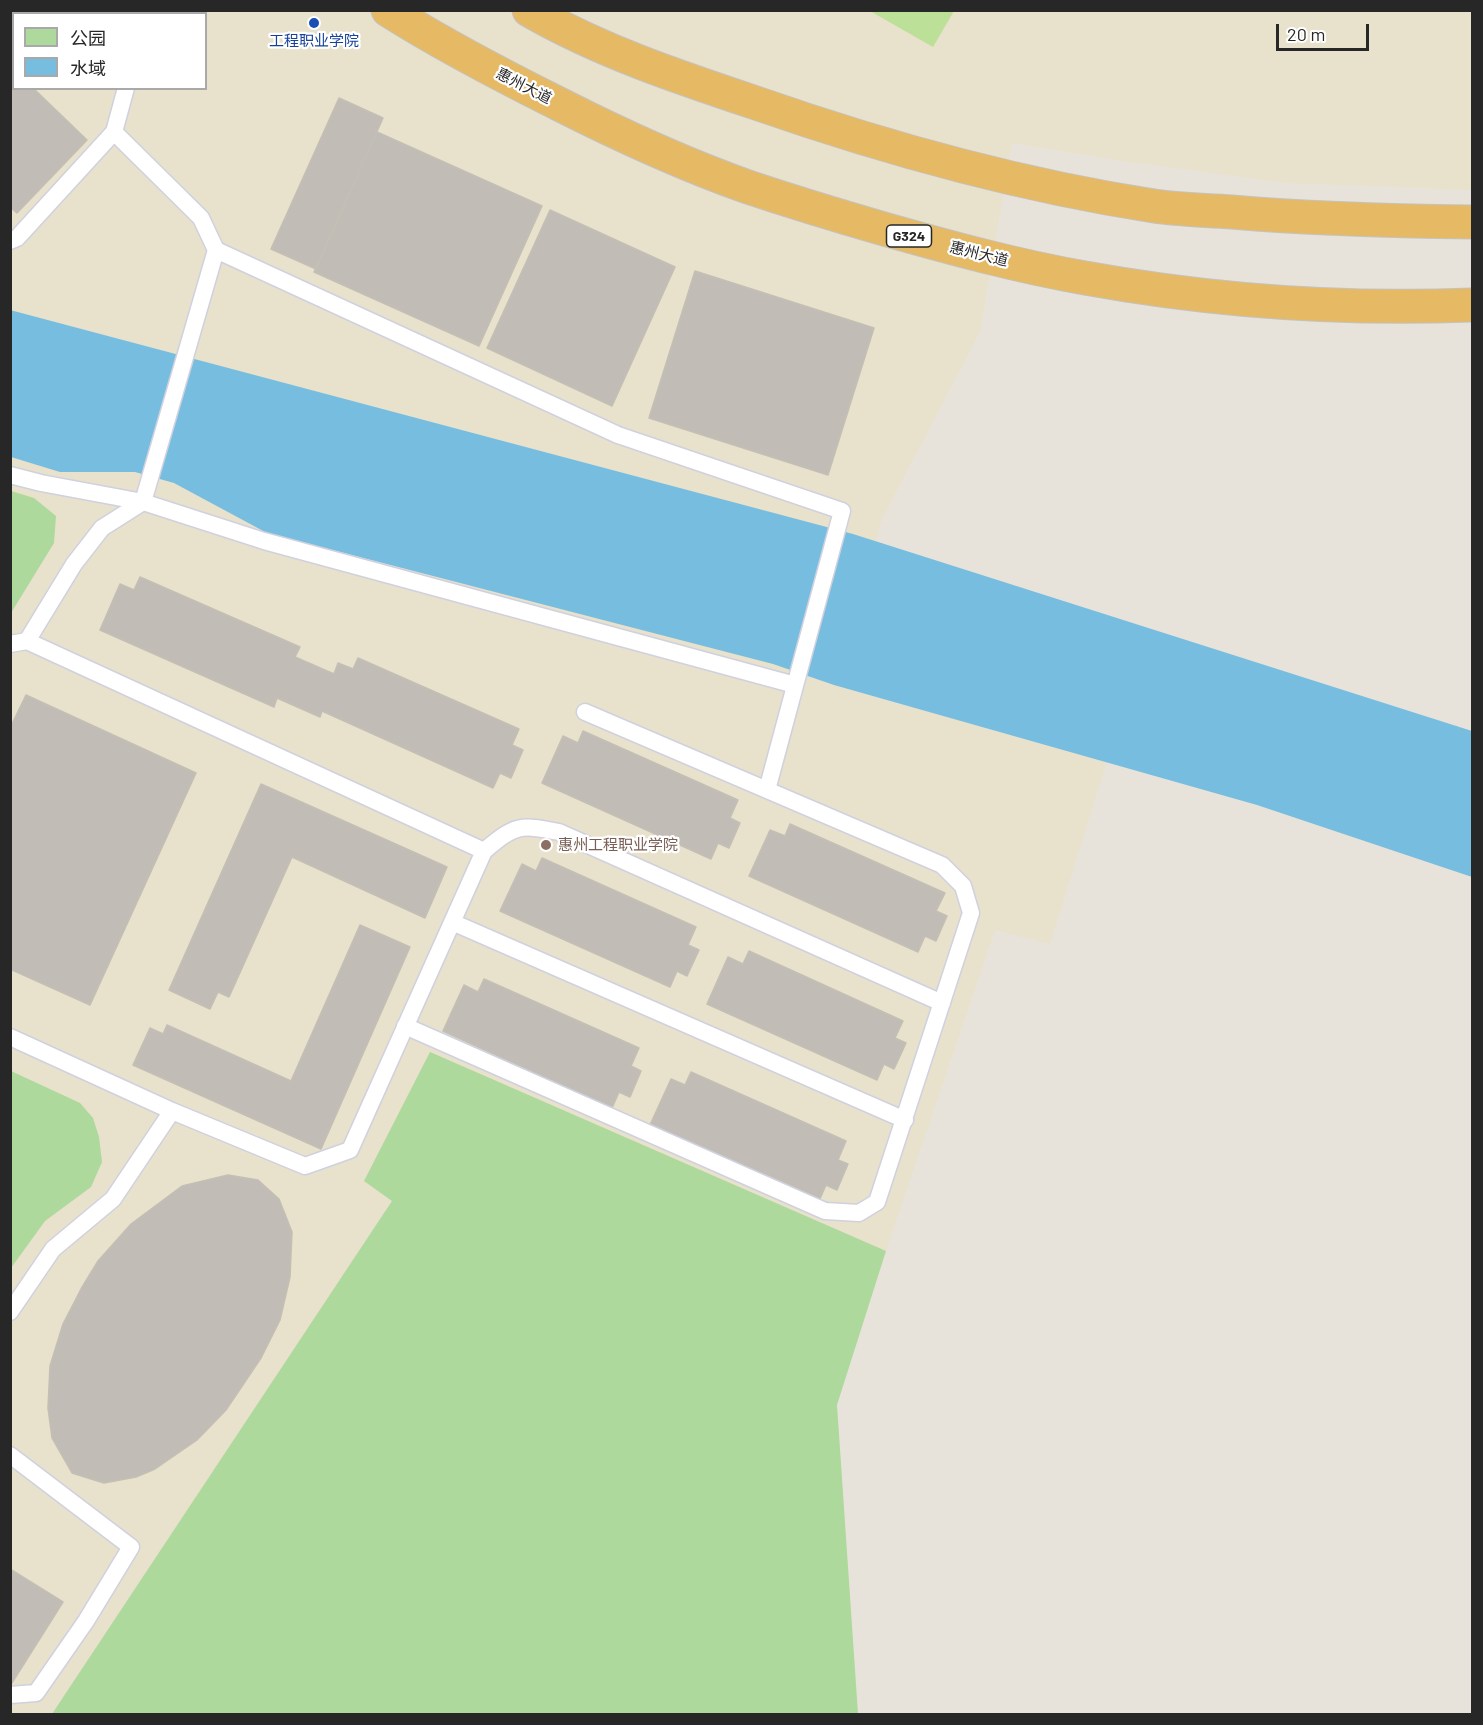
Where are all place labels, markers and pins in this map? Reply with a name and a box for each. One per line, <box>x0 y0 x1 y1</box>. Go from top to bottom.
marker: 工程职业学院 <box>307 16 321 30</box>
place label: 工程职业学院 <box>269 32 359 50</box>
place label: 惠州工程职业学院 <box>558 836 678 854</box>
marker: 惠州工程职业学院 <box>539 838 553 852</box>

